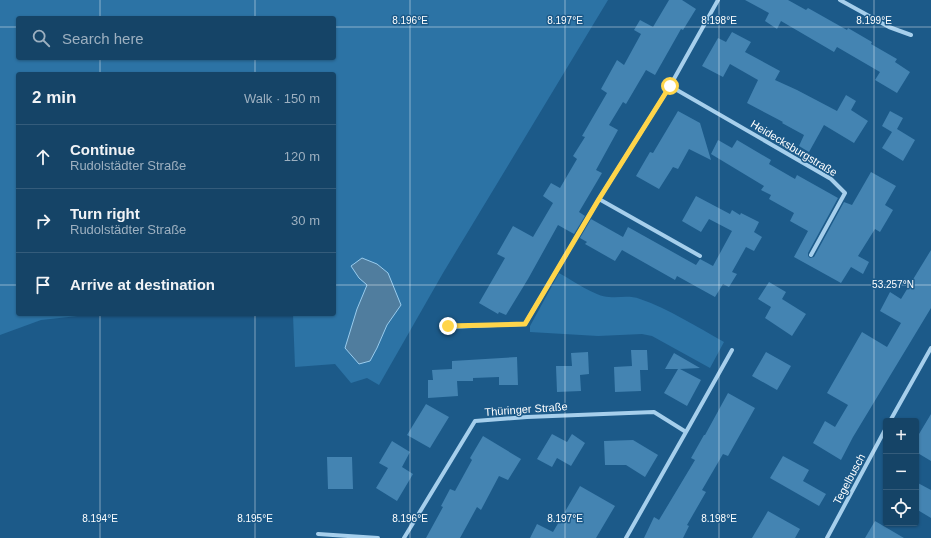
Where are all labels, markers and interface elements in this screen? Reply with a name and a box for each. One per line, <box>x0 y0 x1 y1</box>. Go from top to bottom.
text: 8.196°E <box>392 15 428 26</box>
text: 8.197°E <box>547 15 583 26</box>
text: 8.198°E <box>701 15 737 26</box>
text: 8.199°E <box>856 15 892 26</box>
search box <box>16 16 336 60</box>
icon: search <box>30 27 52 49</box>
text: Search here <box>62 30 144 47</box>
route start <box>661 77 679 95</box>
text: 2 min <box>32 88 76 107</box>
text: Walk · 150 m <box>244 91 320 106</box>
street label: Heidecksburgstraße <box>749 118 839 178</box>
text: Continue <box>70 141 135 158</box>
icon: ahead <box>32 146 54 168</box>
text: 120 m <box>284 149 320 164</box>
text: Rudolstädter Straße <box>70 158 186 173</box>
text: Turn right <box>70 205 140 222</box>
icon: right <box>32 210 54 232</box>
text: 30 m <box>291 213 320 228</box>
text: Rudolstädter Straße <box>70 222 186 237</box>
icon: arrive <box>32 274 54 296</box>
text: Arrive at destination <box>70 276 215 293</box>
text: 53.257°N <box>872 279 914 290</box>
route end <box>439 317 457 335</box>
street label: Thüringer Straße <box>484 400 568 418</box>
map controls <box>883 418 919 526</box>
button: + <box>883 418 919 454</box>
street label: Tegelbusch <box>831 452 867 506</box>
button: − <box>883 454 919 490</box>
button: locate <box>883 490 919 526</box>
text: 8.194°E <box>82 513 118 524</box>
text: 8.195°E <box>237 513 273 524</box>
text: 8.196°E <box>392 513 428 524</box>
text: 8.197°E <box>547 513 583 524</box>
text: 8.198°E <box>701 513 737 524</box>

